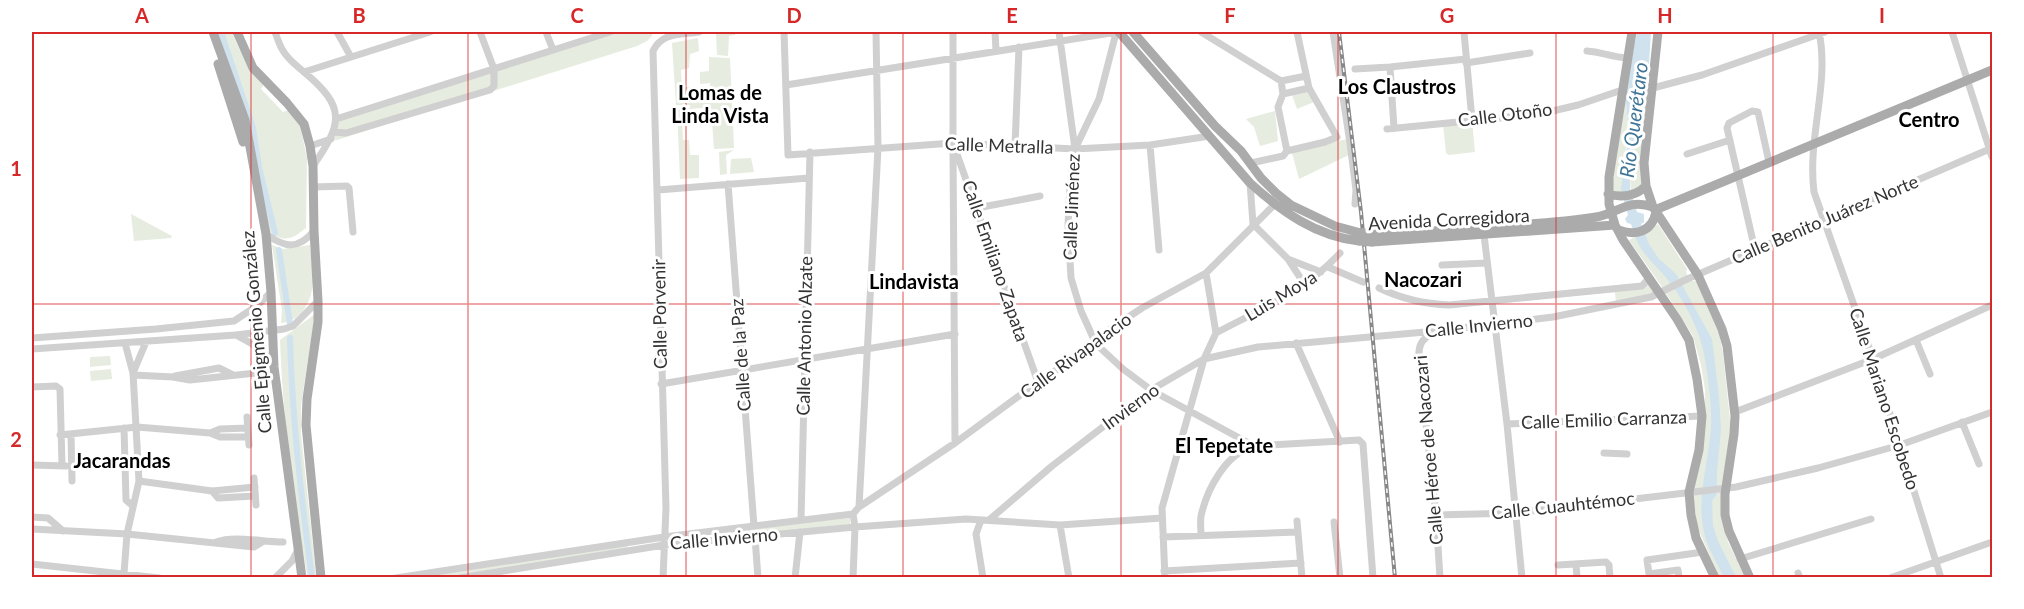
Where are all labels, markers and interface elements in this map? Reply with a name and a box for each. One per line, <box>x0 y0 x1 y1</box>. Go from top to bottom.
text: A <box>134 3 149 27</box>
text: B <box>352 3 366 27</box>
text: C <box>570 3 584 27</box>
text: D <box>786 3 802 27</box>
text: E <box>1006 3 1018 27</box>
text: F <box>1224 3 1236 27</box>
text: G <box>1440 3 1454 27</box>
text: H <box>1657 3 1673 27</box>
text: I <box>1879 3 1885 27</box>
water label: Río Querétaro <box>1614 61 1652 179</box>
district label: Los Claustros <box>1338 74 1456 98</box>
district label: Lomas de Linda Vista <box>671 80 769 127</box>
street label: Calle Otoño <box>1456 97 1553 131</box>
district label: Centro <box>1899 107 1959 131</box>
street label: Calle Metralla <box>944 132 1054 158</box>
street label: Calle Jiménez <box>1058 153 1084 261</box>
text: 1 <box>10 156 22 180</box>
street label: Calle Benito Juárez Norte <box>1728 170 1921 268</box>
street label: Calle Emiliano Zapata <box>958 177 1034 344</box>
street label: Avenida Corregidora <box>1368 204 1530 234</box>
street label: Calle Epigmenio González <box>236 230 276 434</box>
street label: Calle Antonio Alzate <box>792 256 816 416</box>
street label: Calle Porvenir <box>647 258 671 369</box>
street label: Luis Moya <box>1241 265 1320 325</box>
district label: Nacozari <box>1384 267 1462 291</box>
district label: Lindavista <box>869 269 959 293</box>
street label: Calle de la Paz <box>725 298 755 412</box>
street label: Calle Mariano Escobedo <box>1845 305 1925 493</box>
street label: Calle Rivapalacio <box>1015 307 1135 403</box>
street label: Calle Invierno <box>1424 308 1534 342</box>
street label: Calle Héroe de Nacozari <box>1409 354 1447 546</box>
street label: Invierno <box>1098 378 1163 434</box>
street label: Calle Emilio Carranza <box>1521 405 1687 433</box>
text: 2 <box>10 427 22 451</box>
district label: El Tepetate <box>1175 433 1274 457</box>
district label: Jacarandas <box>73 448 171 472</box>
street label: Calle Cuauhtémoc <box>1490 487 1636 523</box>
street label: Calle Invierno <box>669 522 779 554</box>

